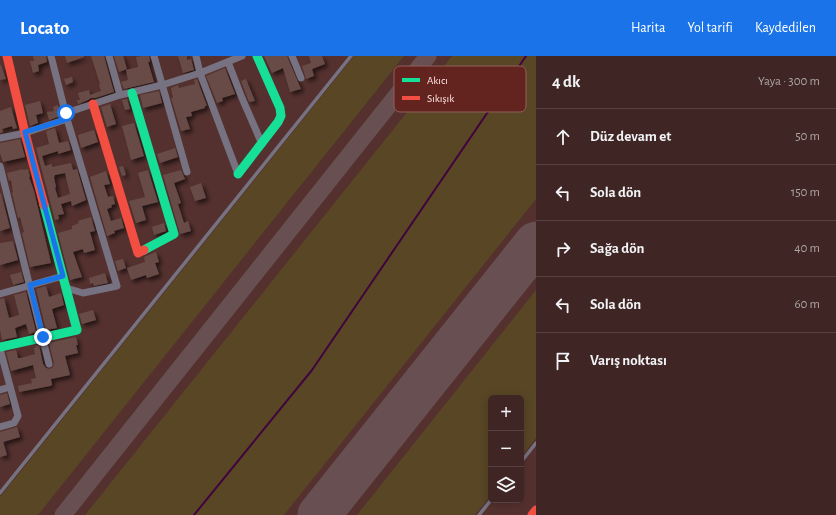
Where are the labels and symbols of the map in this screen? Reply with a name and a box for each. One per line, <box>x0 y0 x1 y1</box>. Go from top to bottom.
legend <box>394 66 526 112</box>
text: Akıcı <box>427 75 448 86</box>
text: Sıkışık <box>427 93 454 104</box>
route start <box>57 104 75 122</box>
route end <box>34 328 52 346</box>

